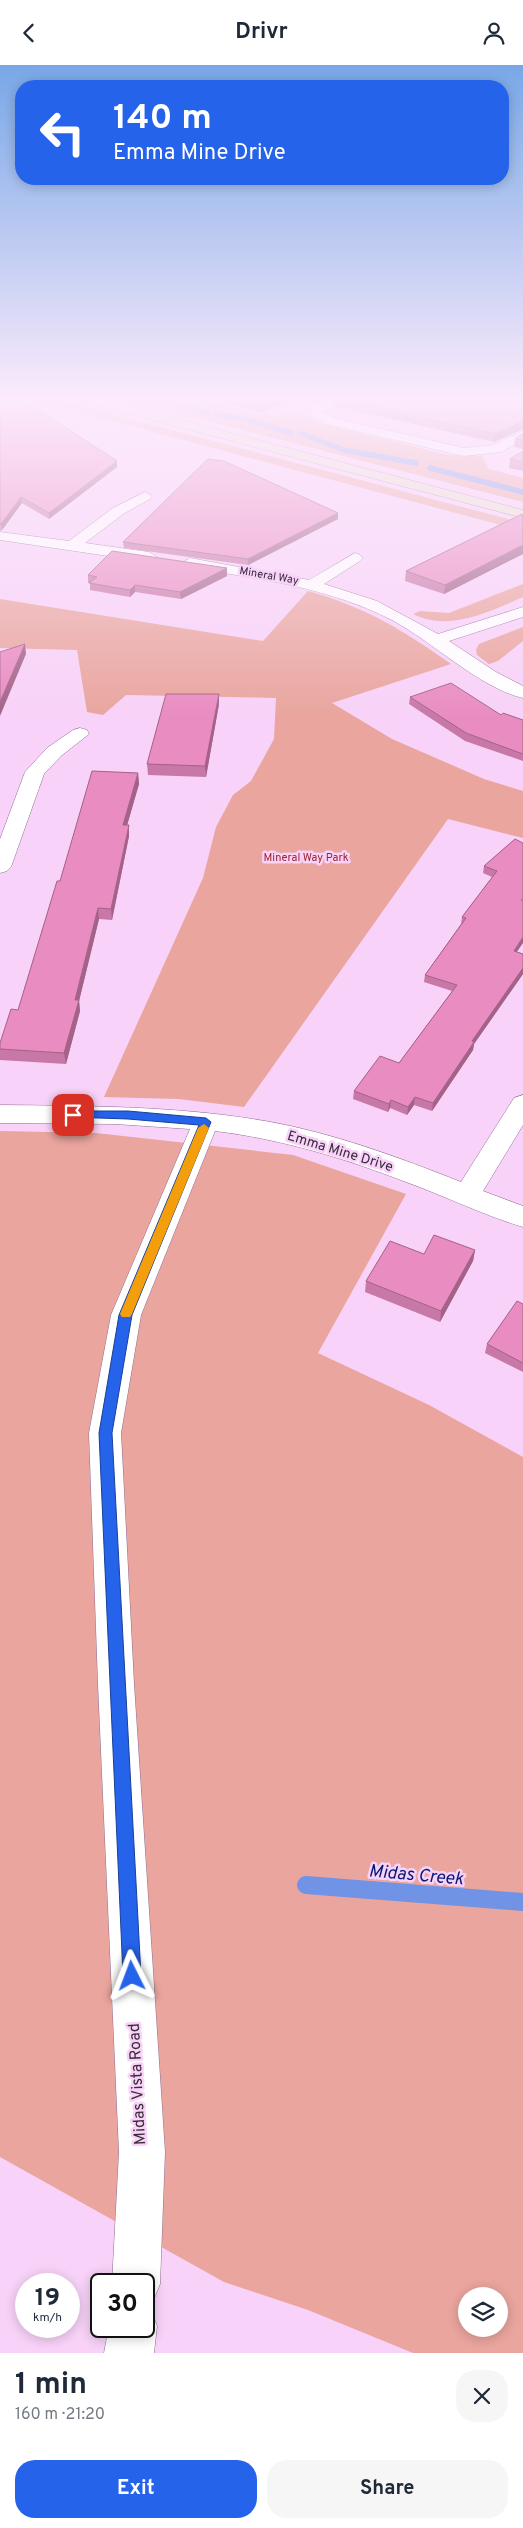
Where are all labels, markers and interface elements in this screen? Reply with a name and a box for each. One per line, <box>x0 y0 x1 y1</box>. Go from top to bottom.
icon: back <box>15 19 43 47</box>
text: Drivr <box>235 19 288 46</box>
icon: person <box>480 19 508 47</box>
text: 140 m <box>113 97 212 141</box>
icon: left <box>30 100 95 165</box>
text: Emma Mine Drive <box>113 140 286 167</box>
street label: Mineral Way <box>238 564 300 588</box>
park label: Mineral Way Park <box>264 851 349 865</box>
pin <box>52 1094 94 1136</box>
icon: arrive <box>59 1101 87 1129</box>
street label: Emma Mine Drive <box>285 1128 395 1176</box>
water label: Midas Creek <box>368 1860 465 1892</box>
position arrow <box>105 1949 157 2001</box>
street label: Midas Vista Road <box>125 2023 151 2145</box>
speed limit sign: 30 <box>90 2273 155 2338</box>
text: 19 <box>35 2283 60 2315</box>
map controls <box>458 2287 508 2337</box>
button: layers <box>458 2287 508 2337</box>
text: km/h <box>33 2310 62 2326</box>
text: 1 min <box>15 2367 87 2404</box>
button: close <box>456 2370 508 2422</box>
text: 160 m · 21:20 <box>15 2405 105 2425</box>
button: Exit <box>15 2460 257 2518</box>
button: Share <box>267 2460 508 2518</box>

